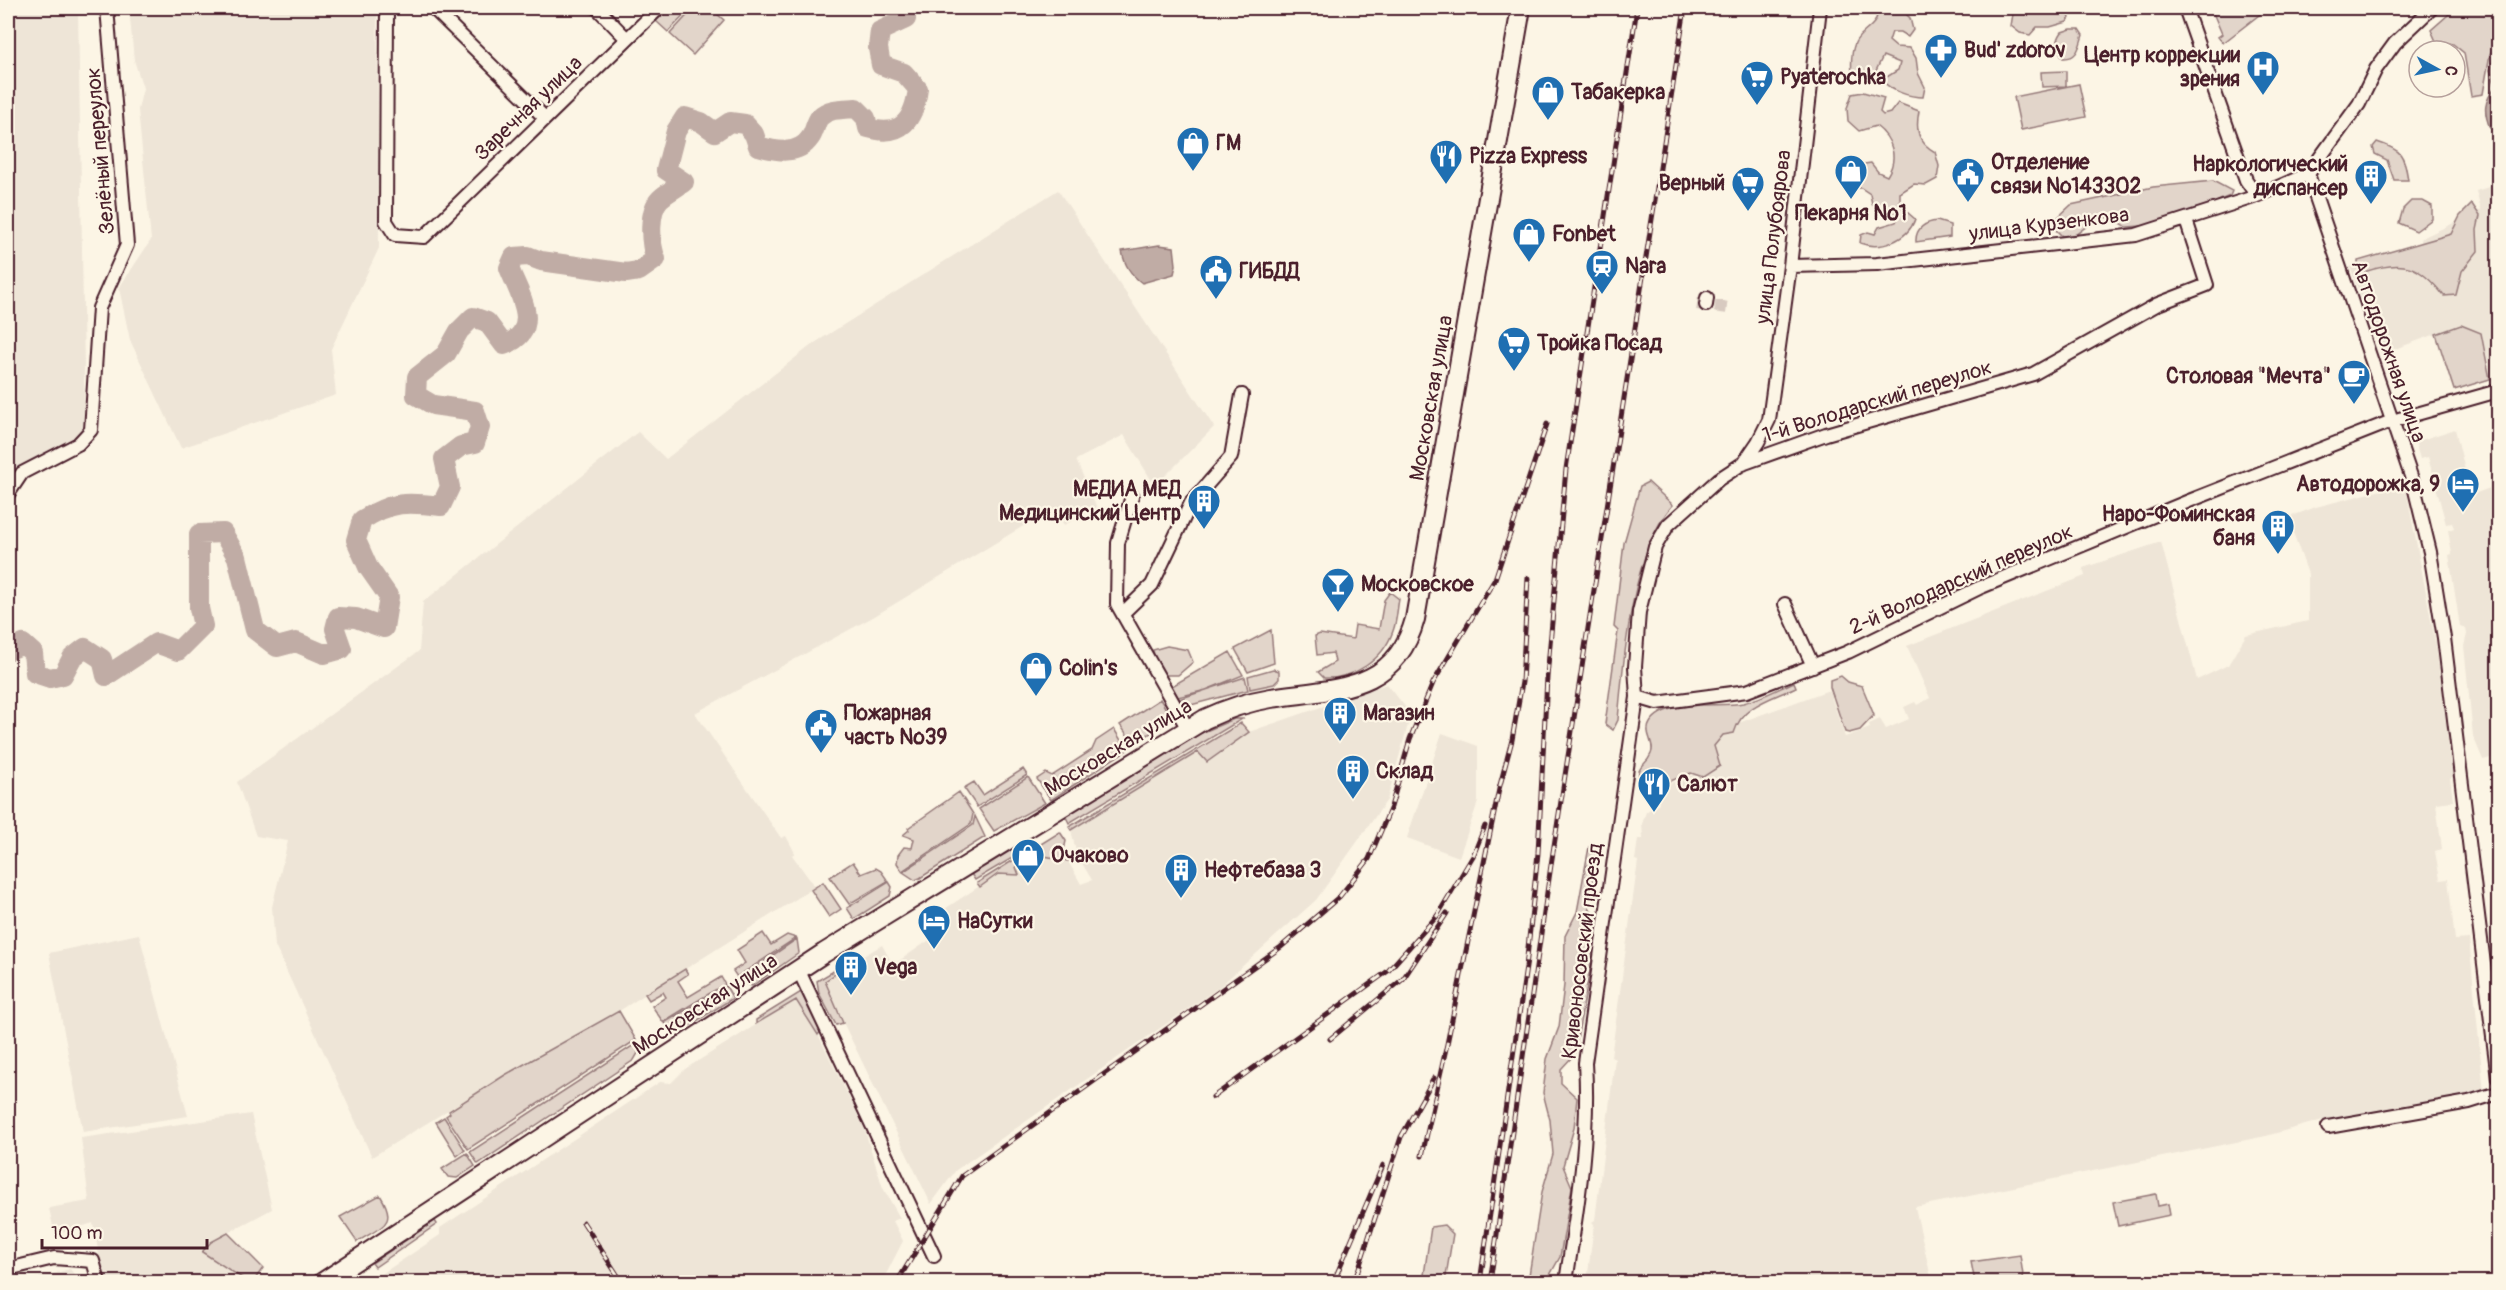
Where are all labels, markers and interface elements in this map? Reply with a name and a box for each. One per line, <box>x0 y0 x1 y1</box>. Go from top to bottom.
pharmacy icon: Bud' zdorov <box>1923 32 1959 79</box>
place label: Bud' zdorov <box>1964 37 2066 64</box>
north arrow <box>2407 39 2467 99</box>
place label: Центр коррекции зрения <box>2084 42 2241 93</box>
hospital icon: Центр коррекции зрения <box>2245 49 2281 96</box>
street label: Заречная улица <box>469 50 588 167</box>
supermarket icon: Pyaterochka <box>1739 59 1775 106</box>
place label: Pyaterochka <box>1780 64 1886 91</box>
text: С <box>2440 65 2461 77</box>
street label: Зелёный переулок <box>80 66 121 236</box>
shop icon: Табакерка <box>1530 74 1566 121</box>
place label: Табакерка <box>1570 79 1666 106</box>
shop icon: ГМ <box>1175 125 1211 172</box>
place label: ГМ <box>1216 130 1241 157</box>
restaurant icon: Pizza Express <box>1428 138 1464 185</box>
place label: Pizza Express <box>1469 143 1588 170</box>
street label: улица Полубоярова <box>1749 148 1798 327</box>
place label: Отделение связи №143302 <box>1990 149 2142 200</box>
place label: Наркологический диспансер <box>2192 151 2348 202</box>
shop icon: Пекарня №1 <box>1833 153 1869 200</box>
public building icon: Отделение связи №143302 <box>1950 156 1986 203</box>
building icon: Наркологический диспансер <box>2353 158 2389 205</box>
supermarket icon: Верный <box>1730 165 1766 212</box>
place label: Верный <box>1659 170 1725 197</box>
place label: Пекарня №1 <box>1795 200 1907 227</box>
street label: улица Курзенкова <box>1967 201 2131 248</box>
shop icon: Fonbet <box>1511 216 1547 263</box>
place label: Fonbet <box>1552 221 1616 248</box>
station icon: Nara <box>1584 248 1620 295</box>
public building icon: ГИБДД <box>1198 253 1234 300</box>
place label: Nara <box>1625 253 1666 280</box>
street label: Автодорожная улица <box>2345 256 2432 446</box>
place label: ГИБДД <box>1239 258 1301 285</box>
street label: Московская улица <box>1404 313 1459 483</box>
supermarket icon: Тройка Посад <box>1496 325 1532 372</box>
place label: Тройка Посад <box>1536 330 1662 357</box>
street label: 1-й Володарский переулок <box>1759 354 1995 449</box>
cafe icon: Столовая "Мечта" <box>2336 358 2372 405</box>
place label: Столовая "Мечта" <box>2166 363 2331 390</box>
hotel icon: Автодорожка, 9 <box>2445 466 2481 513</box>
place label: Автодорожка, 9 <box>2296 471 2440 498</box>
place label: МЕДИА МЕД Медицинский Центр <box>999 476 1182 527</box>
building icon: МЕДИА МЕД Медицинский Центр <box>1186 483 1222 530</box>
place label: Наро-Фоминская баня <box>2102 501 2255 552</box>
building icon: Наро-Фоминская баня <box>2260 508 2296 555</box>
street label: 2-й Володарский переулок <box>1845 518 2077 641</box>
bar icon: Московское <box>1320 566 1356 613</box>
place label: Московское <box>1361 571 1474 598</box>
shop icon: Colin's <box>1018 650 1054 697</box>
place label: Colin's <box>1059 655 1118 682</box>
street label: Московская улица <box>1040 693 1197 802</box>
building icon: Магазин <box>1322 695 1358 742</box>
place label: Пожарная часть №39 <box>844 700 948 751</box>
place label: Магазин <box>1363 700 1435 727</box>
public building icon: Пожарная часть №39 <box>803 707 839 754</box>
building icon: Склад <box>1335 753 1371 800</box>
place label: Склад <box>1376 758 1434 785</box>
restaurant icon: Салют <box>1636 766 1672 813</box>
place label: Салют <box>1677 771 1738 798</box>
shop icon: Очаково <box>1010 837 1046 884</box>
street label: Кривоносовский проезд <box>1556 841 1609 1061</box>
place label: Очаково <box>1051 842 1129 869</box>
building icon: Нефтебаза 3 <box>1163 852 1199 899</box>
place label: Нефтебаза 3 <box>1204 857 1321 884</box>
hotel icon: НаСутки <box>916 903 952 950</box>
place label: НаСутки <box>957 908 1033 935</box>
street label: Московская улица <box>628 947 783 1061</box>
building icon: Vega <box>833 949 869 996</box>
place label: Vega <box>874 954 917 981</box>
scale bar <box>42 1212 207 1250</box>
text: 100 m <box>51 1222 103 1245</box>

